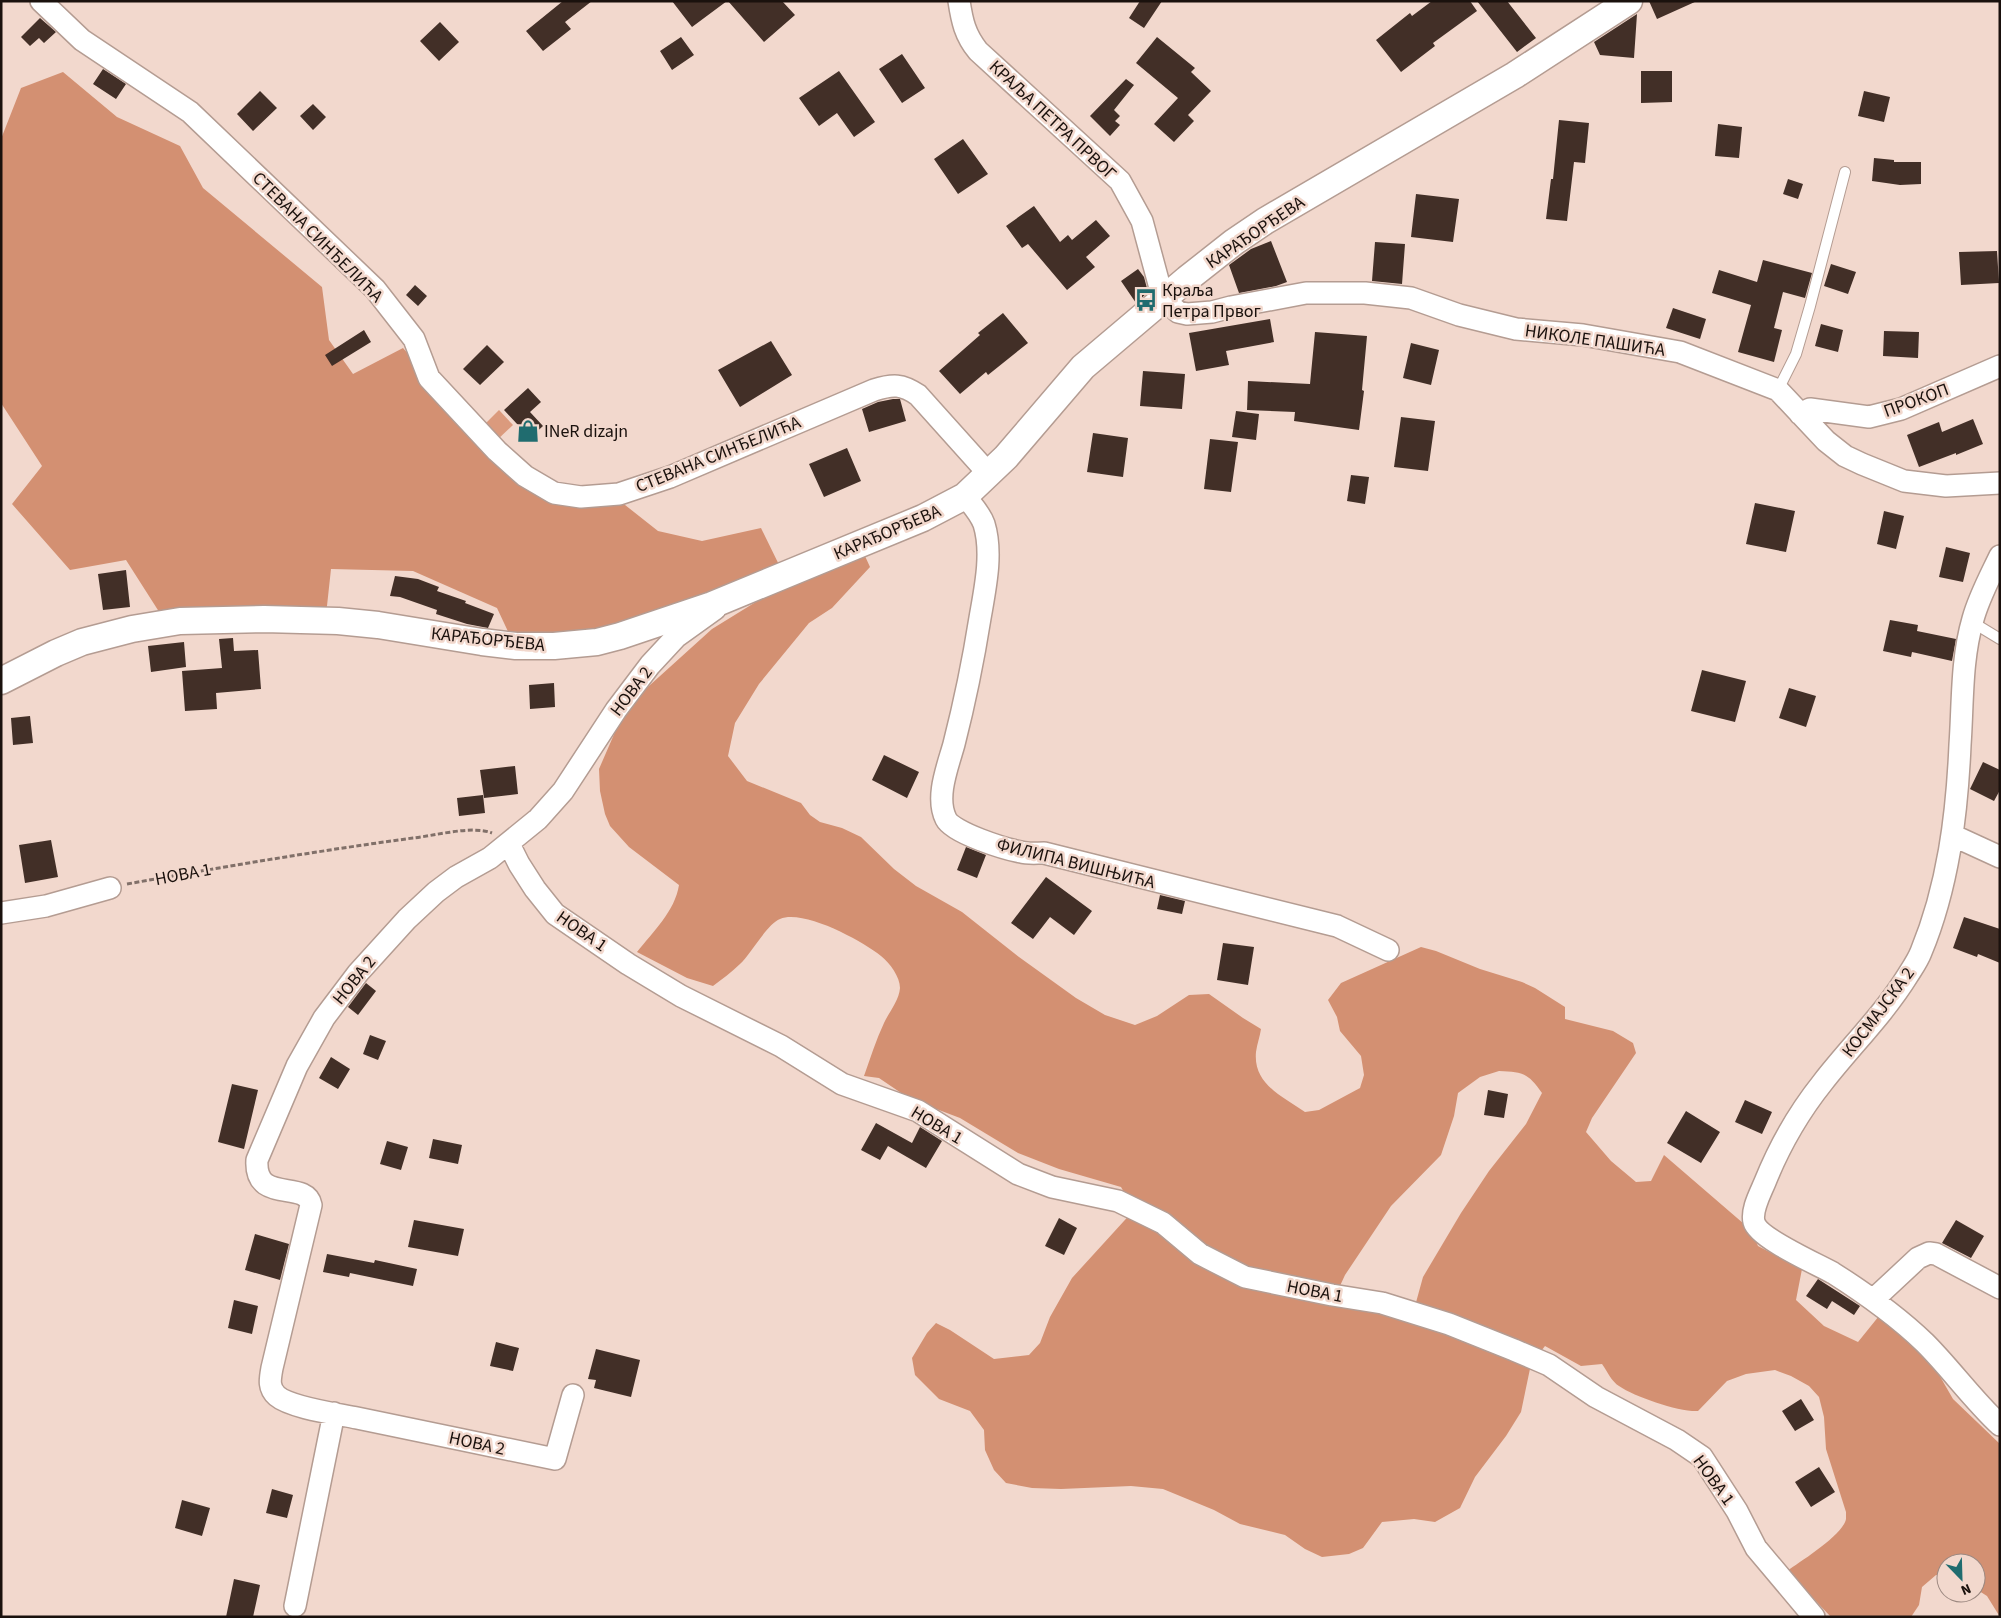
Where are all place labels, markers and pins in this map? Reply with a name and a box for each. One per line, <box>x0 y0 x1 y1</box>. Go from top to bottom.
place label: Краља Петра Првог <box>1162 278 1261 324</box>
bus stop icon: Краља Петра Првог <box>1133 287 1159 313</box>
shop icon: INeR dizajn <box>515 418 541 444</box>
place label: INeR dizajn <box>544 419 628 444</box>

